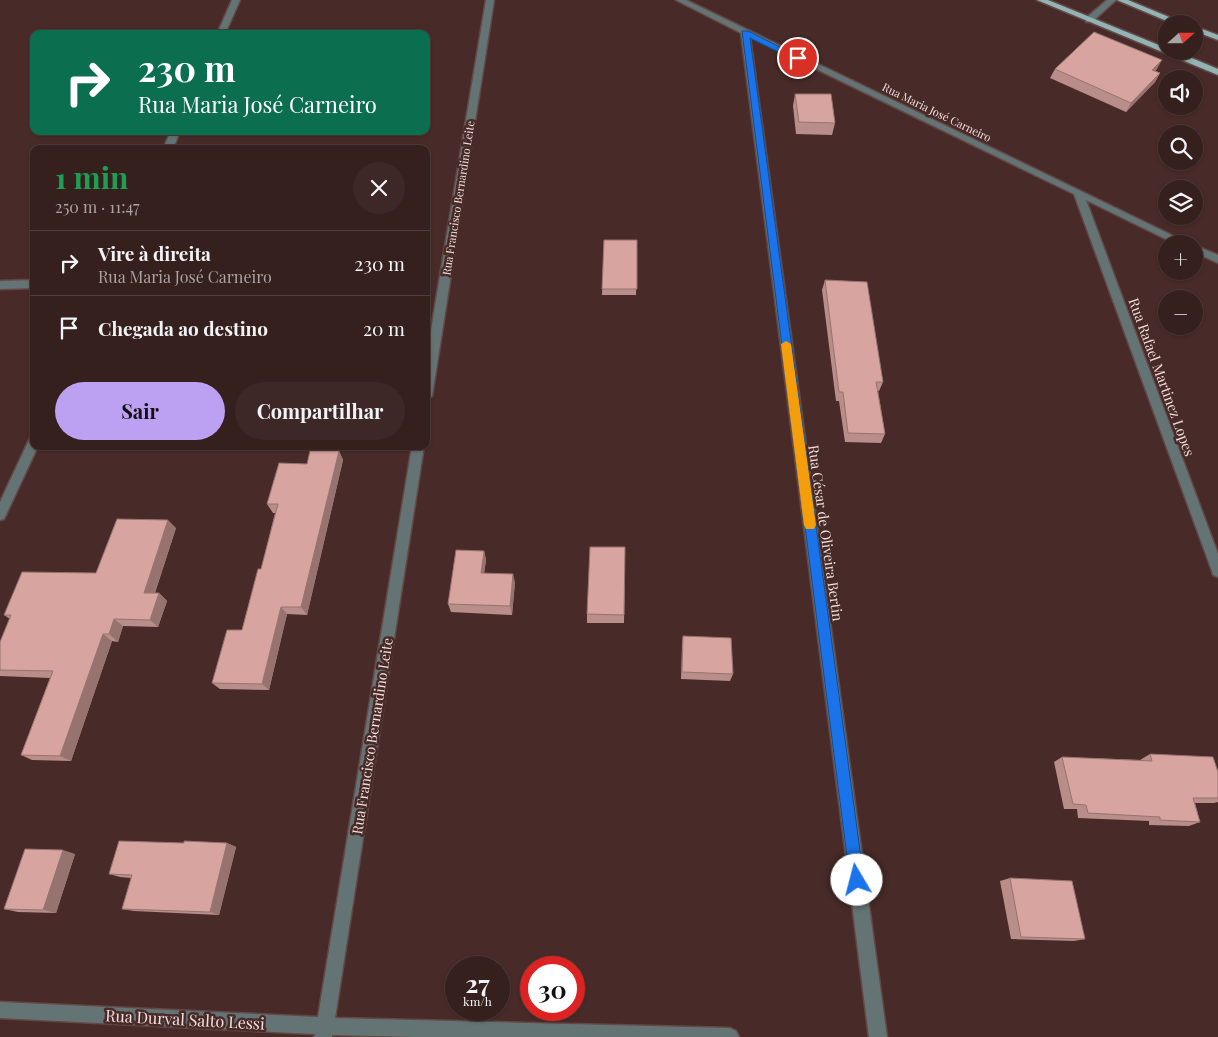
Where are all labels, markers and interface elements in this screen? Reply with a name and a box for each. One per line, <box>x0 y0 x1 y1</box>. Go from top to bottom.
north arrow <box>1158 15 1202 60</box>
map controls <box>1158 15 1203 335</box>
pin <box>777 37 819 79</box>
text: 230 m <box>138 44 236 91</box>
icon: arrive <box>784 44 812 72</box>
icon: right <box>55 50 120 115</box>
button: sound <box>1158 70 1203 115</box>
street label: Rua Maria José Carneiro <box>880 79 994 145</box>
text: Rua Maria José Carneiro <box>138 89 377 119</box>
street label: Rua Francisco Bernardino Leite <box>438 119 478 276</box>
button: search <box>1158 125 1203 170</box>
text: 1 min <box>55 157 129 197</box>
button: close <box>353 162 405 214</box>
button: layers <box>1158 180 1203 225</box>
text: 250 m · 11:47 <box>55 196 140 217</box>
button: + <box>1158 235 1203 280</box>
text: Vire à direita <box>98 240 211 266</box>
icon: right <box>55 249 83 277</box>
text: 230 m <box>354 250 405 276</box>
text: Rua Maria José Carneiro <box>98 266 272 287</box>
button: − <box>1158 290 1203 335</box>
street label: Rua Rafael Martinez Lopes <box>1124 295 1200 459</box>
icon: arrive <box>55 314 83 342</box>
text: Chegada ao destino <box>98 315 268 341</box>
text: 20 m <box>363 315 405 341</box>
button: Sair <box>55 382 225 440</box>
button: Compartilhar <box>235 382 405 440</box>
street label: Rua César de Oliveira Bertin <box>804 444 848 623</box>
street label: Rua Francisco Bernardino Leite <box>347 636 397 836</box>
position arrow <box>830 853 882 905</box>
speed limit sign: 30 <box>520 956 585 1021</box>
text: 27 <box>465 966 490 999</box>
text: km/h <box>463 993 492 1009</box>
street label: Rua Durval Salto Lessi <box>105 1004 266 1034</box>

